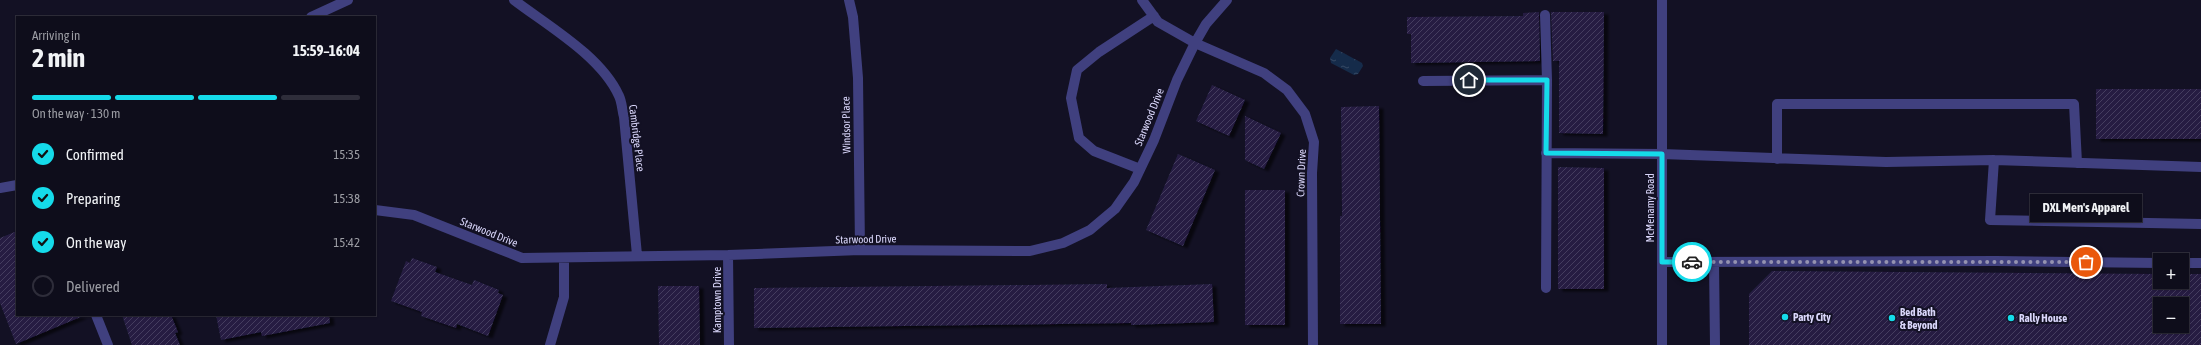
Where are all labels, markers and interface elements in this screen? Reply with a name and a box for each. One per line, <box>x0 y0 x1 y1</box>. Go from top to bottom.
text: Arriving in <box>32 28 80 43</box>
text: 15:59–16:04 <box>293 42 360 59</box>
text: 2 min <box>32 43 85 73</box>
pin <box>1452 63 1486 97</box>
icon: home <box>1458 69 1480 91</box>
street label: Starwood Drive <box>1132 86 1166 148</box>
street label: Windsor Place <box>840 96 852 154</box>
street label: Cambridge Place <box>627 104 647 172</box>
text: On the way · 130 m <box>32 106 120 121</box>
icon: check <box>32 143 54 165</box>
text: Confirmed <box>66 146 124 163</box>
text: 15:35 <box>333 147 360 162</box>
street label: Crown Drive <box>1294 149 1308 197</box>
street label: McMenamy Road <box>1644 173 1656 243</box>
icon: check <box>32 187 54 209</box>
text: Preparing <box>66 190 120 207</box>
text: 15:38 <box>333 191 360 206</box>
callout: DXL Men's Apparel <box>2030 194 2142 222</box>
text: DXL Men's Apparel <box>2043 200 2129 215</box>
street label: Starwood Drive <box>458 215 520 249</box>
icon: check <box>32 231 54 253</box>
street label: Starwood Drive <box>835 232 897 246</box>
text: On the way <box>66 234 127 251</box>
text: 15:42 <box>333 235 360 250</box>
courier <box>1672 242 1712 282</box>
pin <box>2069 245 2103 279</box>
icon: car <box>1681 251 1703 273</box>
icon: bag <box>2075 251 2097 273</box>
map controls <box>2153 253 2189 333</box>
button: + <box>2153 253 2189 289</box>
street label: Kamptown Drive <box>711 267 723 333</box>
text: Delivered <box>66 278 120 295</box>
button: − <box>2153 297 2189 333</box>
place label: Bed Bath & Beyond <box>1900 306 1937 331</box>
place label: Party City <box>1793 311 1831 323</box>
marker: Party City <box>1780 312 1790 322</box>
place label: Rally House <box>2019 312 2067 324</box>
marker: Bed Bath & Beyond <box>1887 313 1897 323</box>
marker: Rally House <box>2006 313 2016 323</box>

